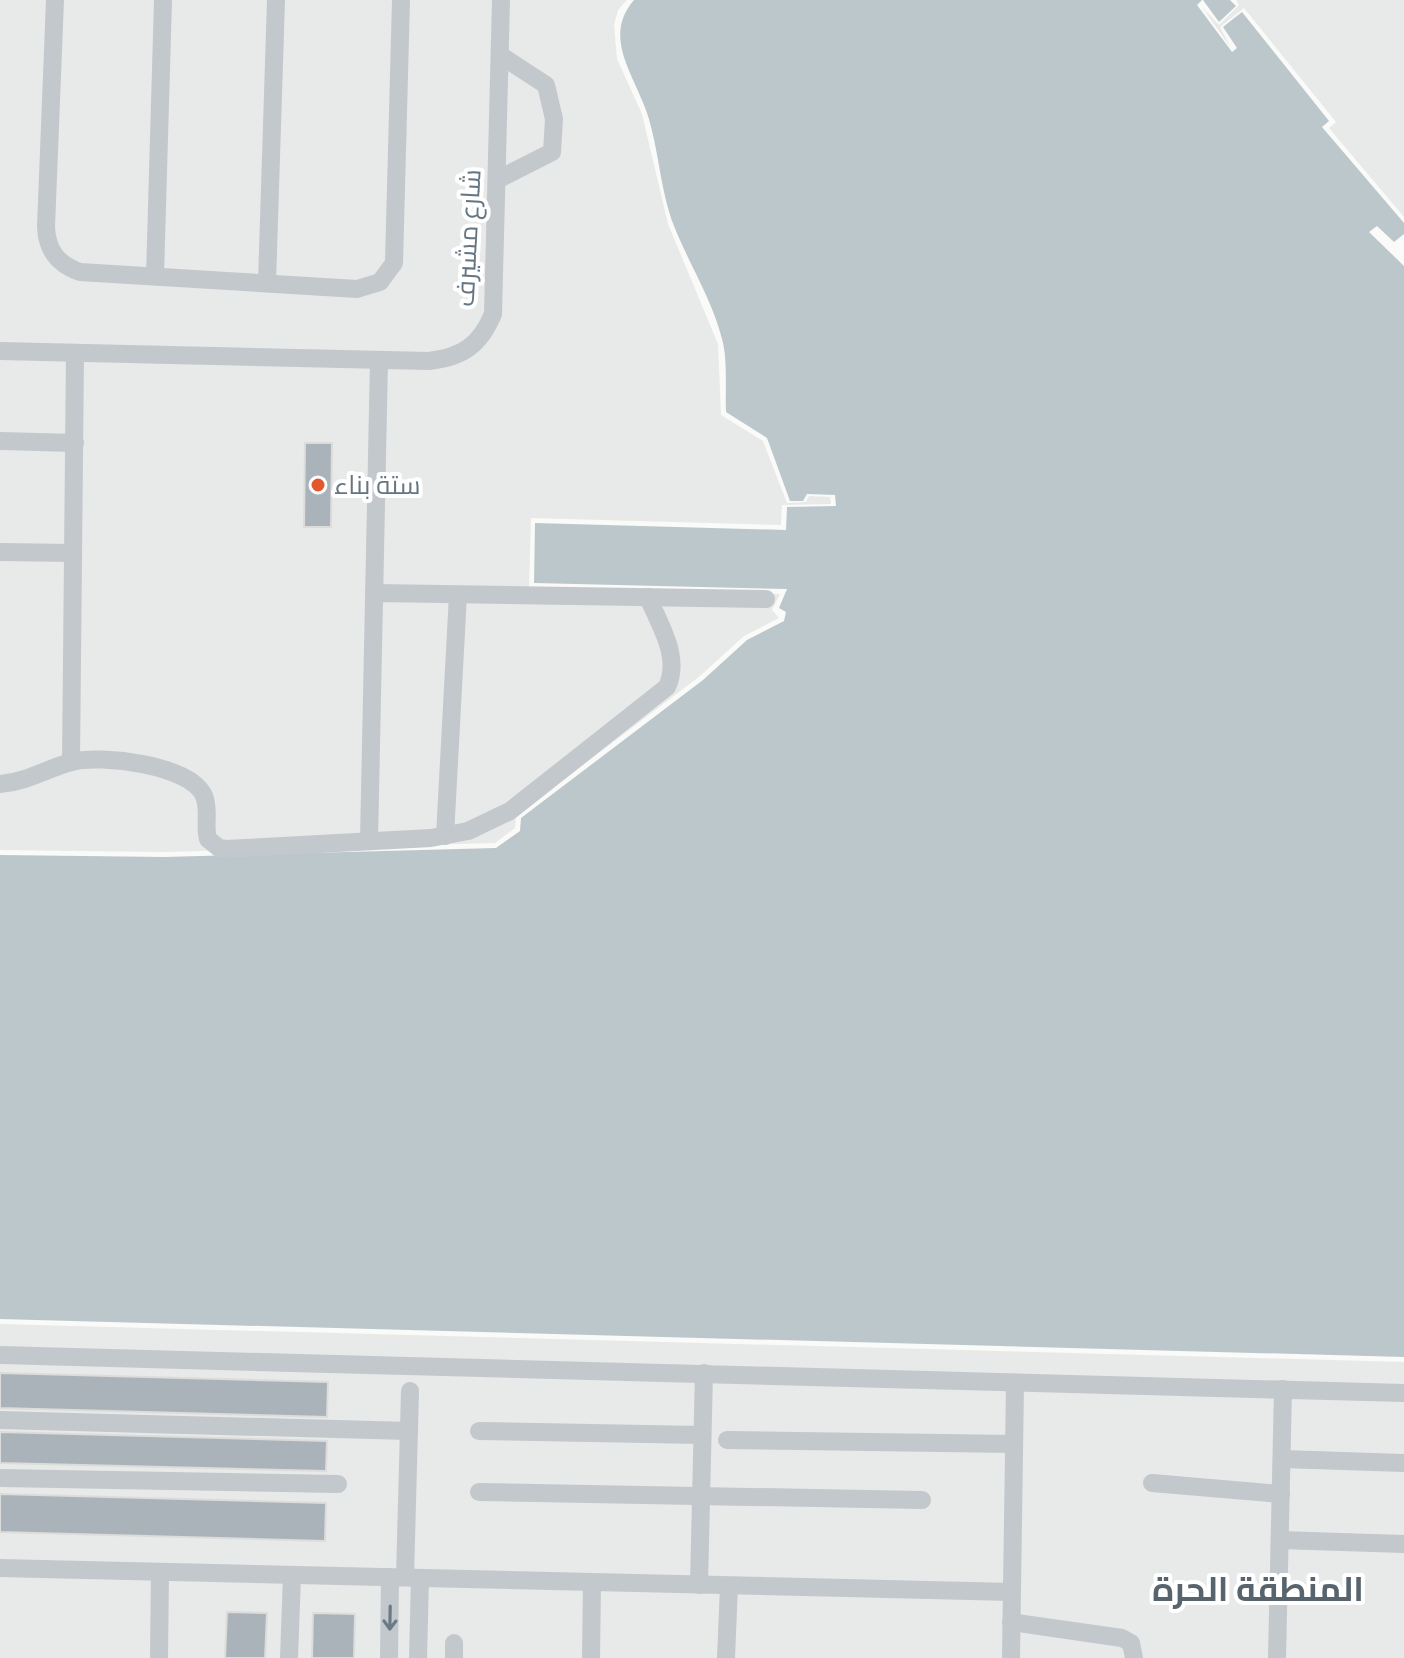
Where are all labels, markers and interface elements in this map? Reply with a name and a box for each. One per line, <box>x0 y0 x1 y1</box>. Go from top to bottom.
street label: شارع مشيرف <box>448 168 489 308</box>
place label: ستة بناء <box>334 469 420 501</box>
marker: ستة بناء <box>309 476 327 494</box>
district label: المنطقة الحرة <box>1152 1568 1364 1610</box>
one-way arrow <box>382 1604 397 1631</box>

